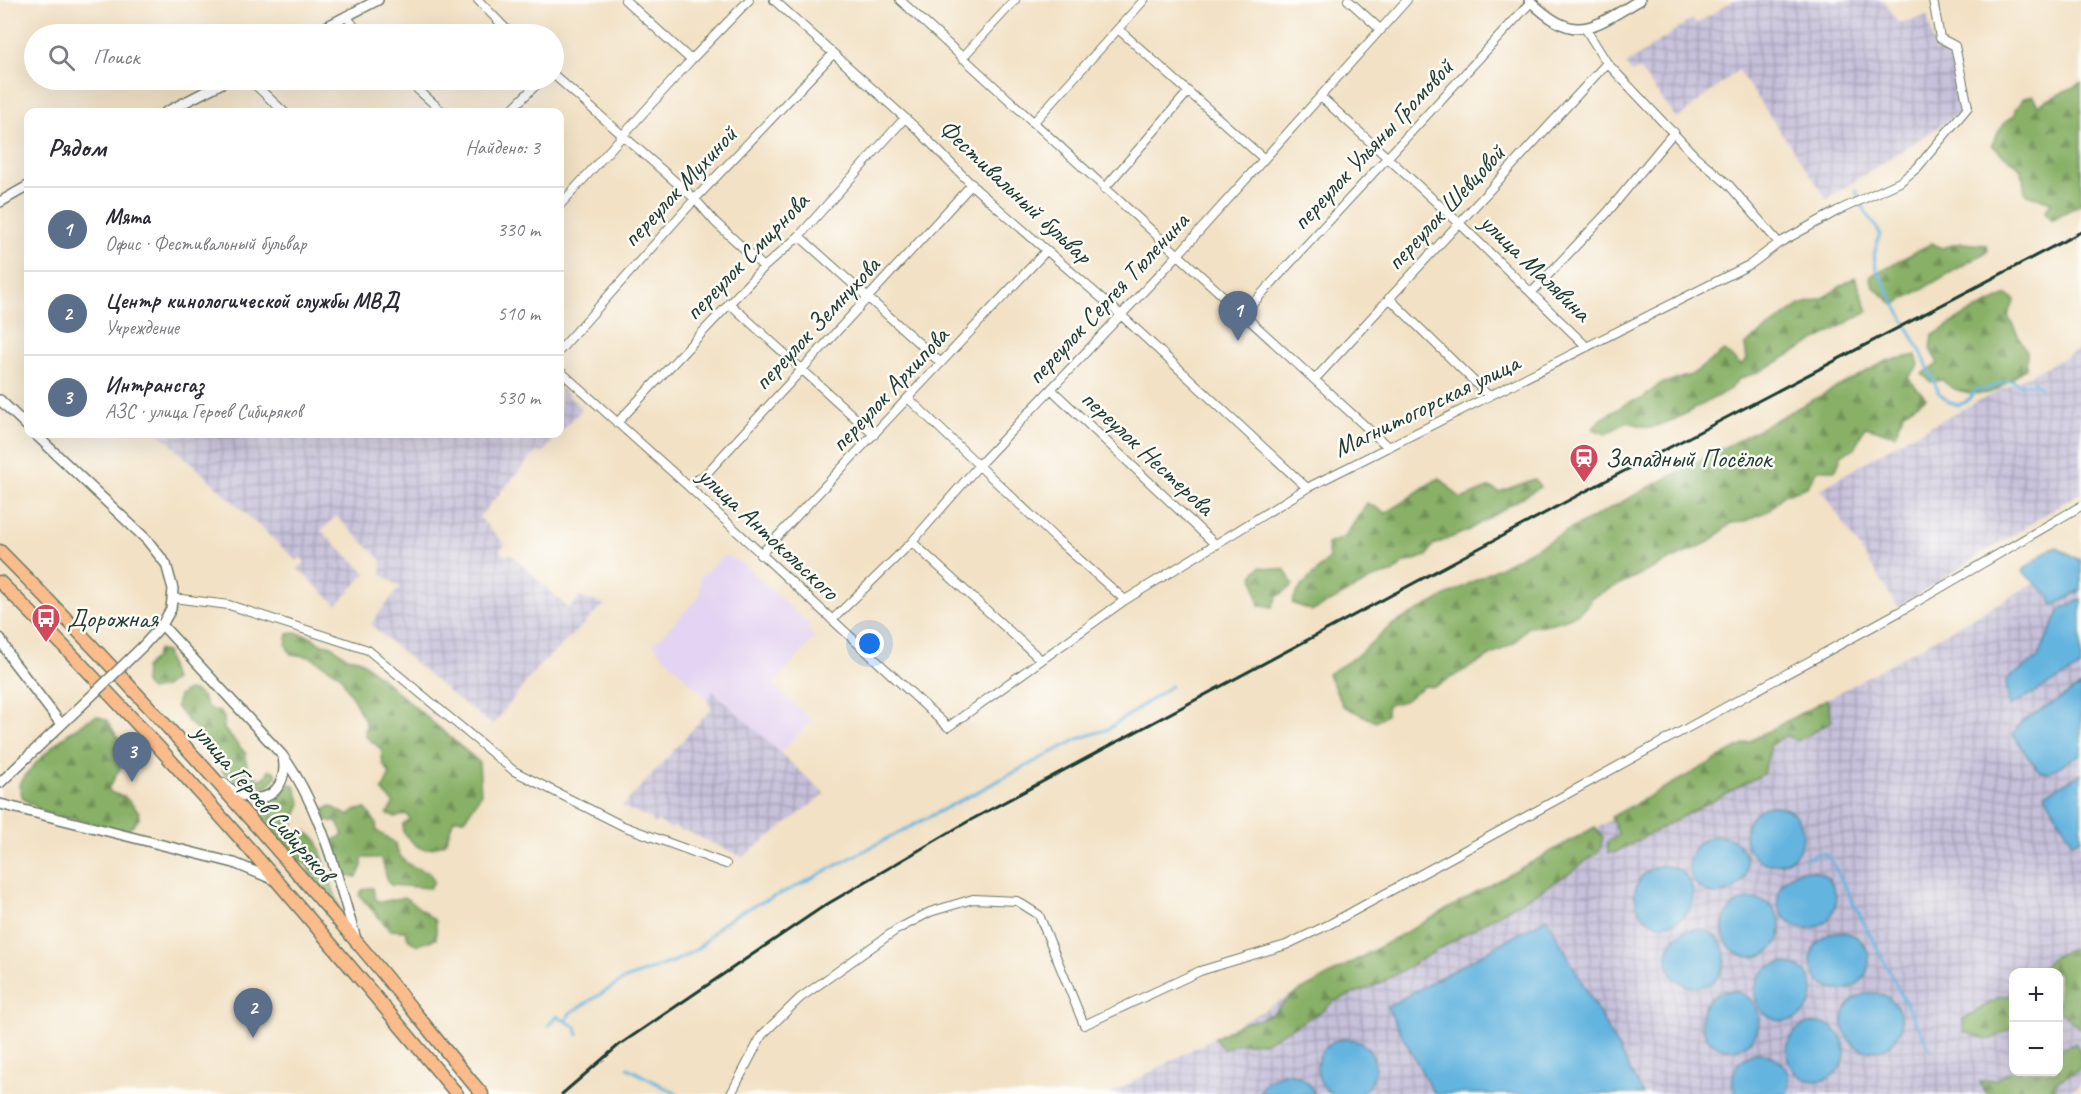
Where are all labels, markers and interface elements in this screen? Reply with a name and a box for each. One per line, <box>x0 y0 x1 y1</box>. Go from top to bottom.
search box <box>24 24 564 90</box>
icon: search <box>45 41 78 74</box>
text: Поиск <box>93 43 139 71</box>
street label: переулок Ульяны Громовой <box>1284 50 1462 237</box>
street label: Фестивальный бульвар <box>932 112 1101 273</box>
street label: переулок Мухиной <box>615 117 746 254</box>
text: Рядом <box>48 131 106 164</box>
text: Найдено: 3 <box>465 135 540 160</box>
street label: переулок Шевцовой <box>1378 136 1514 277</box>
street label: переулок Смирнова <box>677 184 817 328</box>
text: Мята <box>105 203 150 231</box>
street label: переулок Сергея Тюленина <box>1019 204 1197 392</box>
street label: улица Малявина <box>1472 205 1600 330</box>
text: 1 <box>63 217 72 242</box>
text: 330 m <box>497 217 540 242</box>
text: Офис · Фестивальный бульвар <box>105 231 306 256</box>
street label: переулок Земнухова <box>746 248 888 397</box>
text: Центр кинологической службы МВД <box>105 287 399 315</box>
pin: 1 <box>1218 292 1258 341</box>
text: 2 <box>63 301 72 326</box>
text: 510 m <box>497 301 540 326</box>
text: Учреждение <box>105 315 179 340</box>
street label: переулок Архипова <box>823 318 957 459</box>
street label: Магнитогорская улица <box>1328 345 1527 465</box>
text: Интрансгаз <box>105 371 204 399</box>
street label: переулок Нестерова <box>1074 382 1222 524</box>
text: 3 <box>63 385 72 410</box>
text: 530 m <box>497 385 540 410</box>
text: АЗС · улица Героев Сибиряков <box>105 399 302 424</box>
station icon: Западный Посёлок <box>1568 442 1600 484</box>
place label: Западный Посёлок <box>1605 442 1774 475</box>
street label: улица Антокольского <box>689 458 848 609</box>
bus stop icon: Дорожная <box>30 602 62 644</box>
place label: Дорожная <box>67 602 160 635</box>
your location <box>855 629 884 658</box>
street label: улица Героев Сибиряков <box>184 715 344 892</box>
pin: 3 <box>112 732 152 782</box>
map controls <box>2009 968 2063 1076</box>
button: + <box>2009 968 2063 1022</box>
pin: 2 <box>234 988 272 1038</box>
button: − <box>2009 1022 2063 1076</box>

